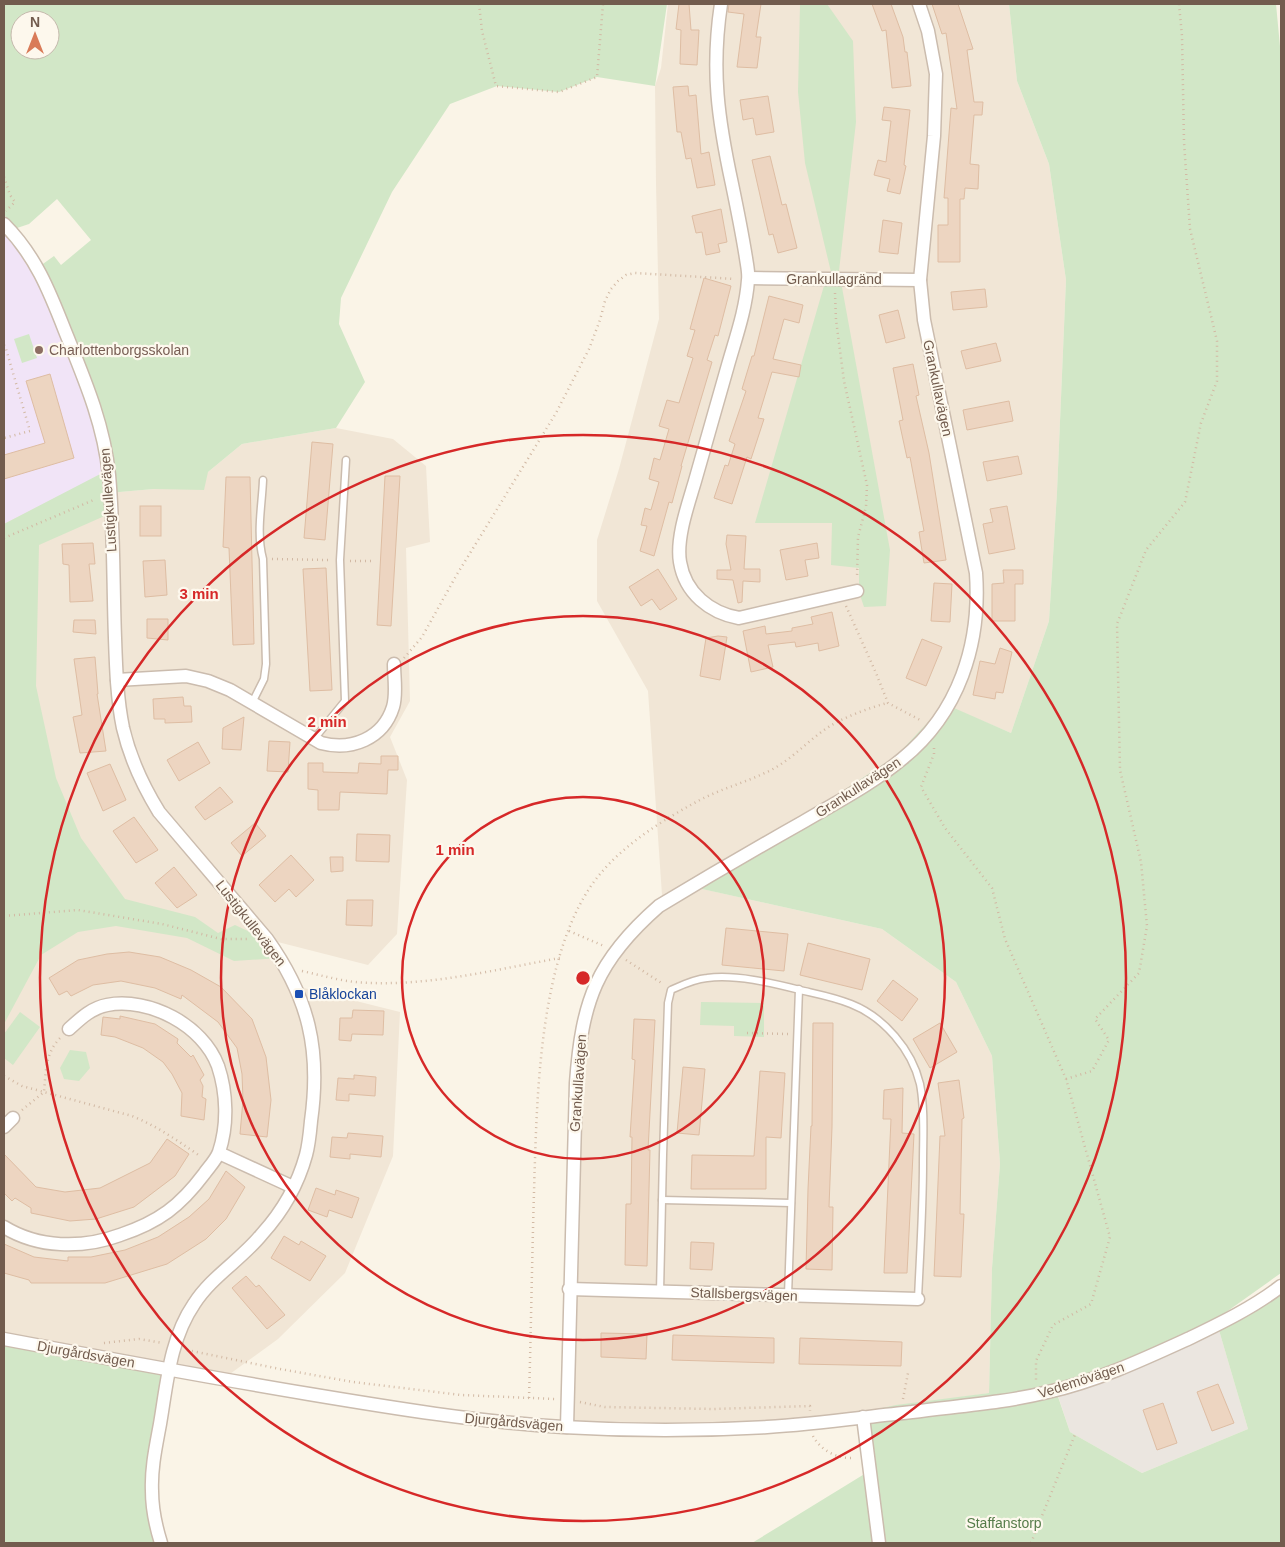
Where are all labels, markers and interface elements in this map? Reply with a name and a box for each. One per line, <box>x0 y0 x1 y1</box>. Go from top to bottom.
north arrow <box>10 10 60 60</box>
text: N <box>30 14 40 30</box>
street label: Grankullagränd <box>786 271 882 287</box>
street label: Grankullavägen <box>920 338 956 438</box>
place label: Charlottenborgsskolan <box>49 342 189 358</box>
marker: Charlottenborgsskolan <box>33 344 45 356</box>
street label: Lustigkullevägen <box>96 447 120 553</box>
text: 3 min <box>179 585 219 602</box>
text: 2 min <box>307 713 347 730</box>
street label: Grankullavägen <box>813 754 903 820</box>
text: 1 min <box>435 841 475 858</box>
street label: Lustigkullevägen <box>213 877 289 969</box>
centre of rings <box>574 969 592 987</box>
place label: Blåklockan <box>309 986 377 1002</box>
marker: Blåklockan <box>293 988 305 1000</box>
street label: Grankullavägen <box>567 1034 589 1132</box>
street label: Stallsbergsvägen <box>690 1284 798 1304</box>
street label: Djurgårdsvägen <box>36 1338 136 1370</box>
street label: Vedemövägen <box>1036 1359 1126 1401</box>
street label: Djurgårdsvägen <box>464 1410 564 1434</box>
park label: Staffanstorp <box>966 1515 1042 1531</box>

